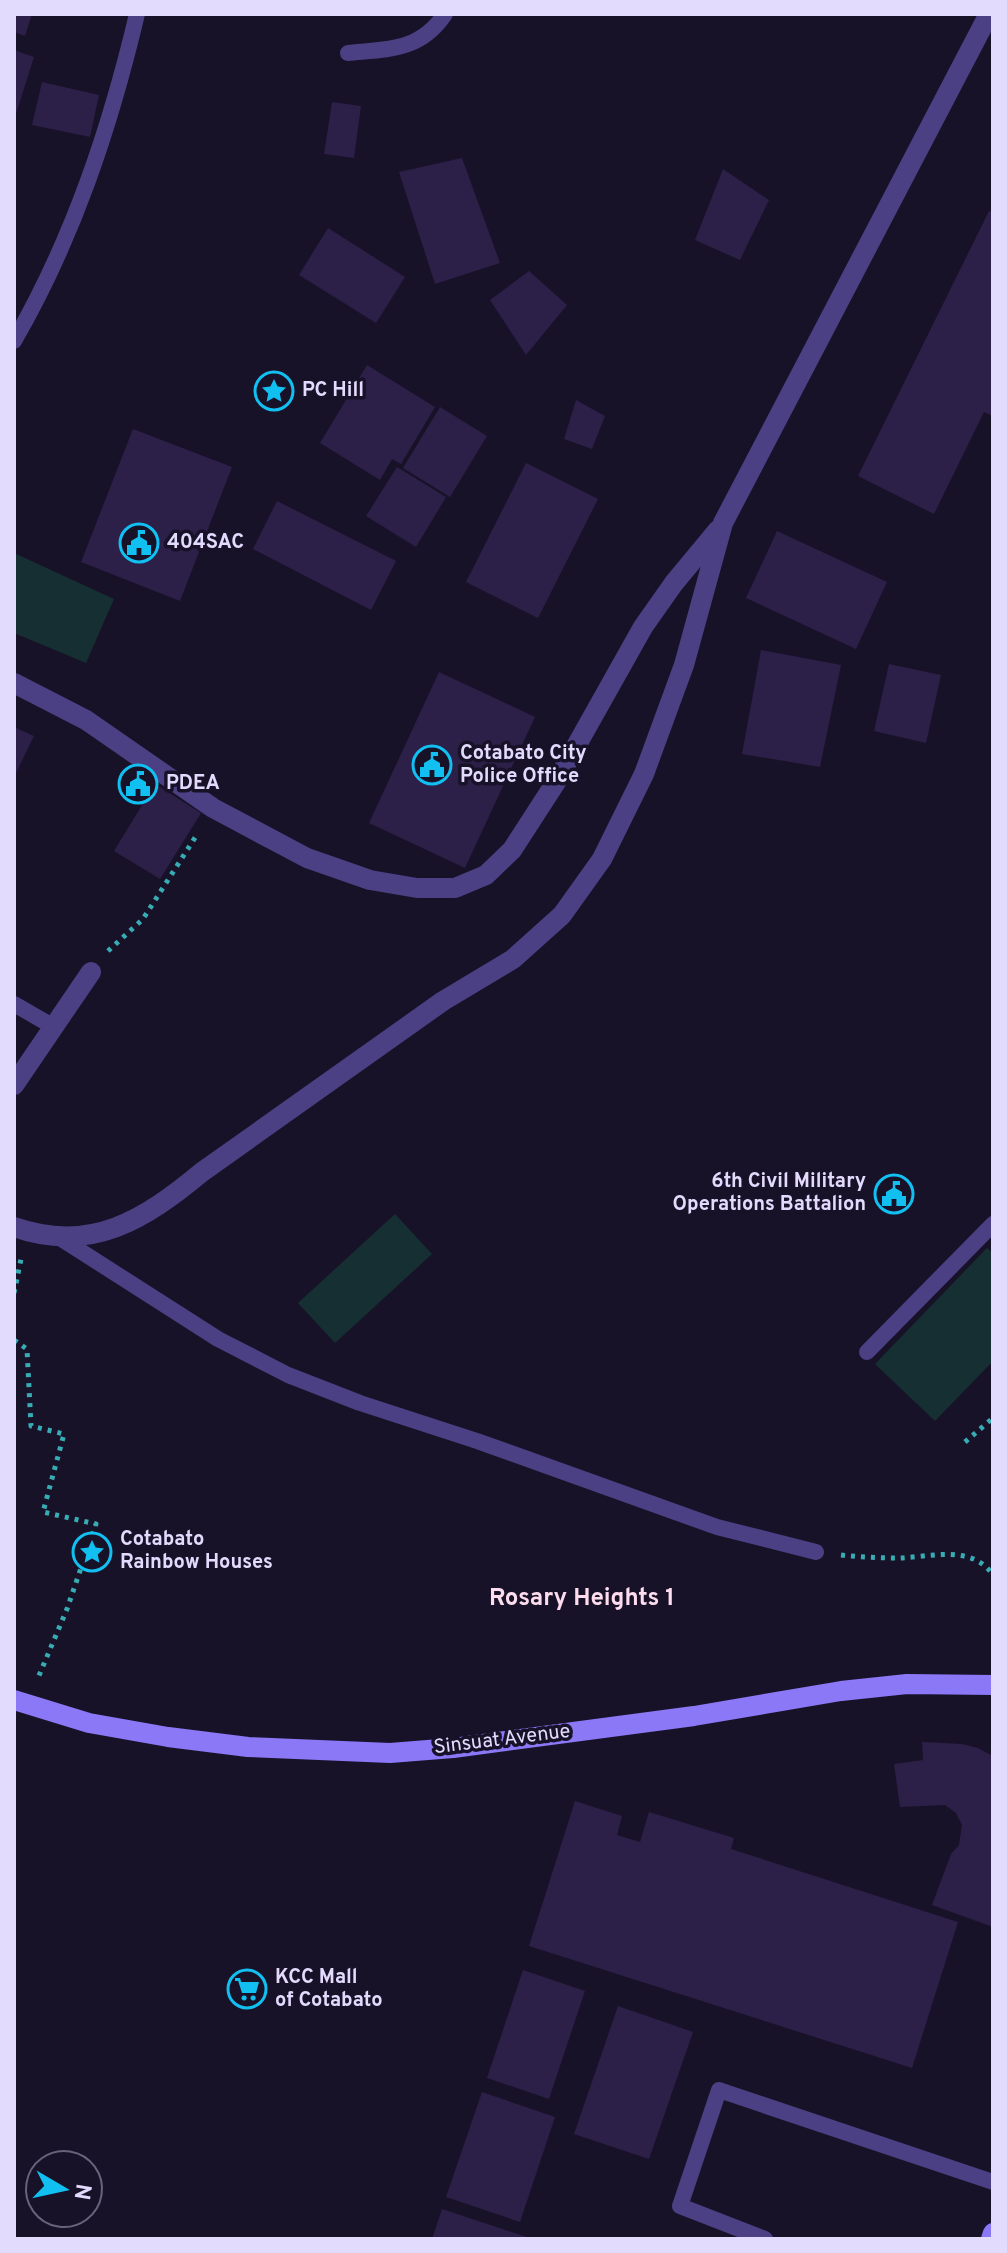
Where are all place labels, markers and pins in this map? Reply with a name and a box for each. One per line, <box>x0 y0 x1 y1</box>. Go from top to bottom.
place icon: PC Hill <box>253 370 295 412</box>
place label: PC Hill <box>302 378 364 404</box>
public building icon: 404SAC <box>118 522 160 564</box>
place label: 404SAC <box>167 530 244 556</box>
place label: Cotabato City Police Office <box>460 741 587 790</box>
public building icon: Cotabato City Police Office <box>411 744 453 786</box>
public building icon: PDEA <box>117 763 159 805</box>
place label: PDEA <box>166 771 220 797</box>
place label: 6th Civil Military Operations Battalion <box>673 1169 866 1218</box>
public building icon: 6th Civil Military Operations Battalion <box>873 1173 915 1215</box>
place label: Cotabato Rainbow Houses <box>120 1527 273 1576</box>
place icon: Cotabato Rainbow Houses <box>71 1531 113 1573</box>
place label: KCC Mall of Cotabato <box>275 1965 383 2014</box>
supermarket icon: KCC Mall of Cotabato <box>226 1968 268 2010</box>

